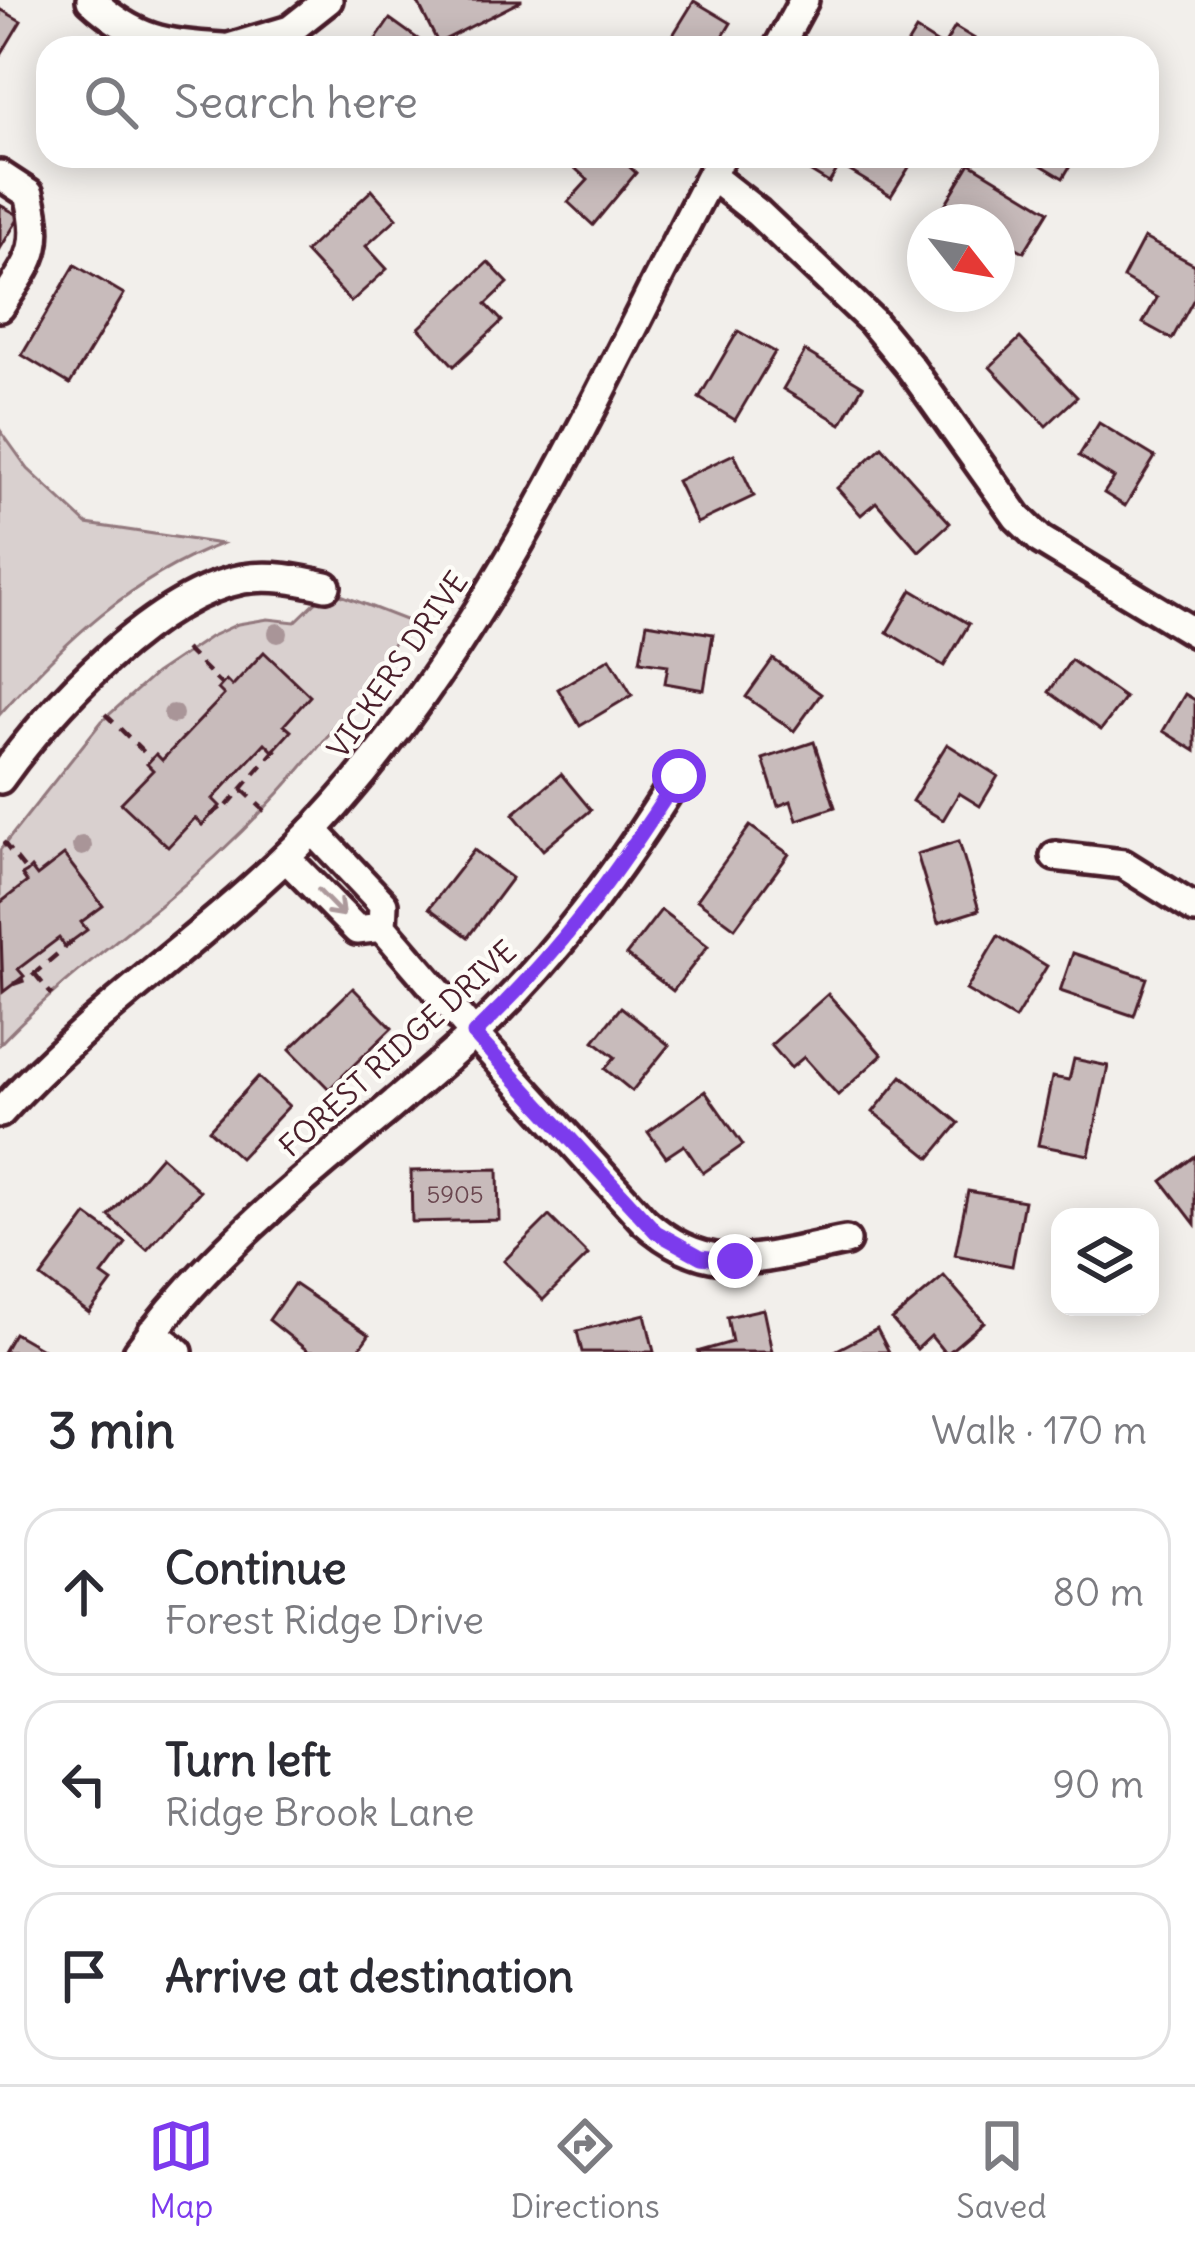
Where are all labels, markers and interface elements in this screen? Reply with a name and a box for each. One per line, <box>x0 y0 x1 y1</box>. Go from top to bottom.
search box <box>36 36 1159 168</box>
icon: search <box>78 69 144 135</box>
text: Search here <box>174 74 418 130</box>
north arrow <box>907 204 1015 312</box>
street label: VICKERS DRIVE <box>319 564 476 765</box>
route start <box>652 749 706 803</box>
one-way arrow <box>316 888 344 917</box>
street label: FOREST RIDGE DRIVE <box>271 932 524 1165</box>
house number: 5905 <box>426 1179 484 1209</box>
map controls <box>1051 1208 1159 1316</box>
button: layers <box>1051 1208 1159 1316</box>
route end <box>708 1234 762 1288</box>
text: 3 min <box>48 1398 175 1462</box>
text: Walk · 170 m <box>931 1406 1147 1455</box>
text: Continue <box>165 1540 347 1596</box>
icon: ahead <box>51 1559 117 1625</box>
text: 80 m <box>1052 1568 1144 1617</box>
text: Forest Ridge Drive <box>165 1596 484 1645</box>
text: Turn left <box>165 1732 331 1788</box>
icon: left <box>51 1751 117 1817</box>
text: 90 m <box>1052 1760 1144 1809</box>
text: Ridge Brook Lane <box>165 1788 474 1837</box>
icon: arrive <box>51 1943 117 2009</box>
text: Arrive at destination <box>165 1948 574 2004</box>
tab: Map <box>148 2113 214 2227</box>
tab: Directions <box>511 2113 660 2227</box>
tab: Saved <box>956 2113 1047 2227</box>

